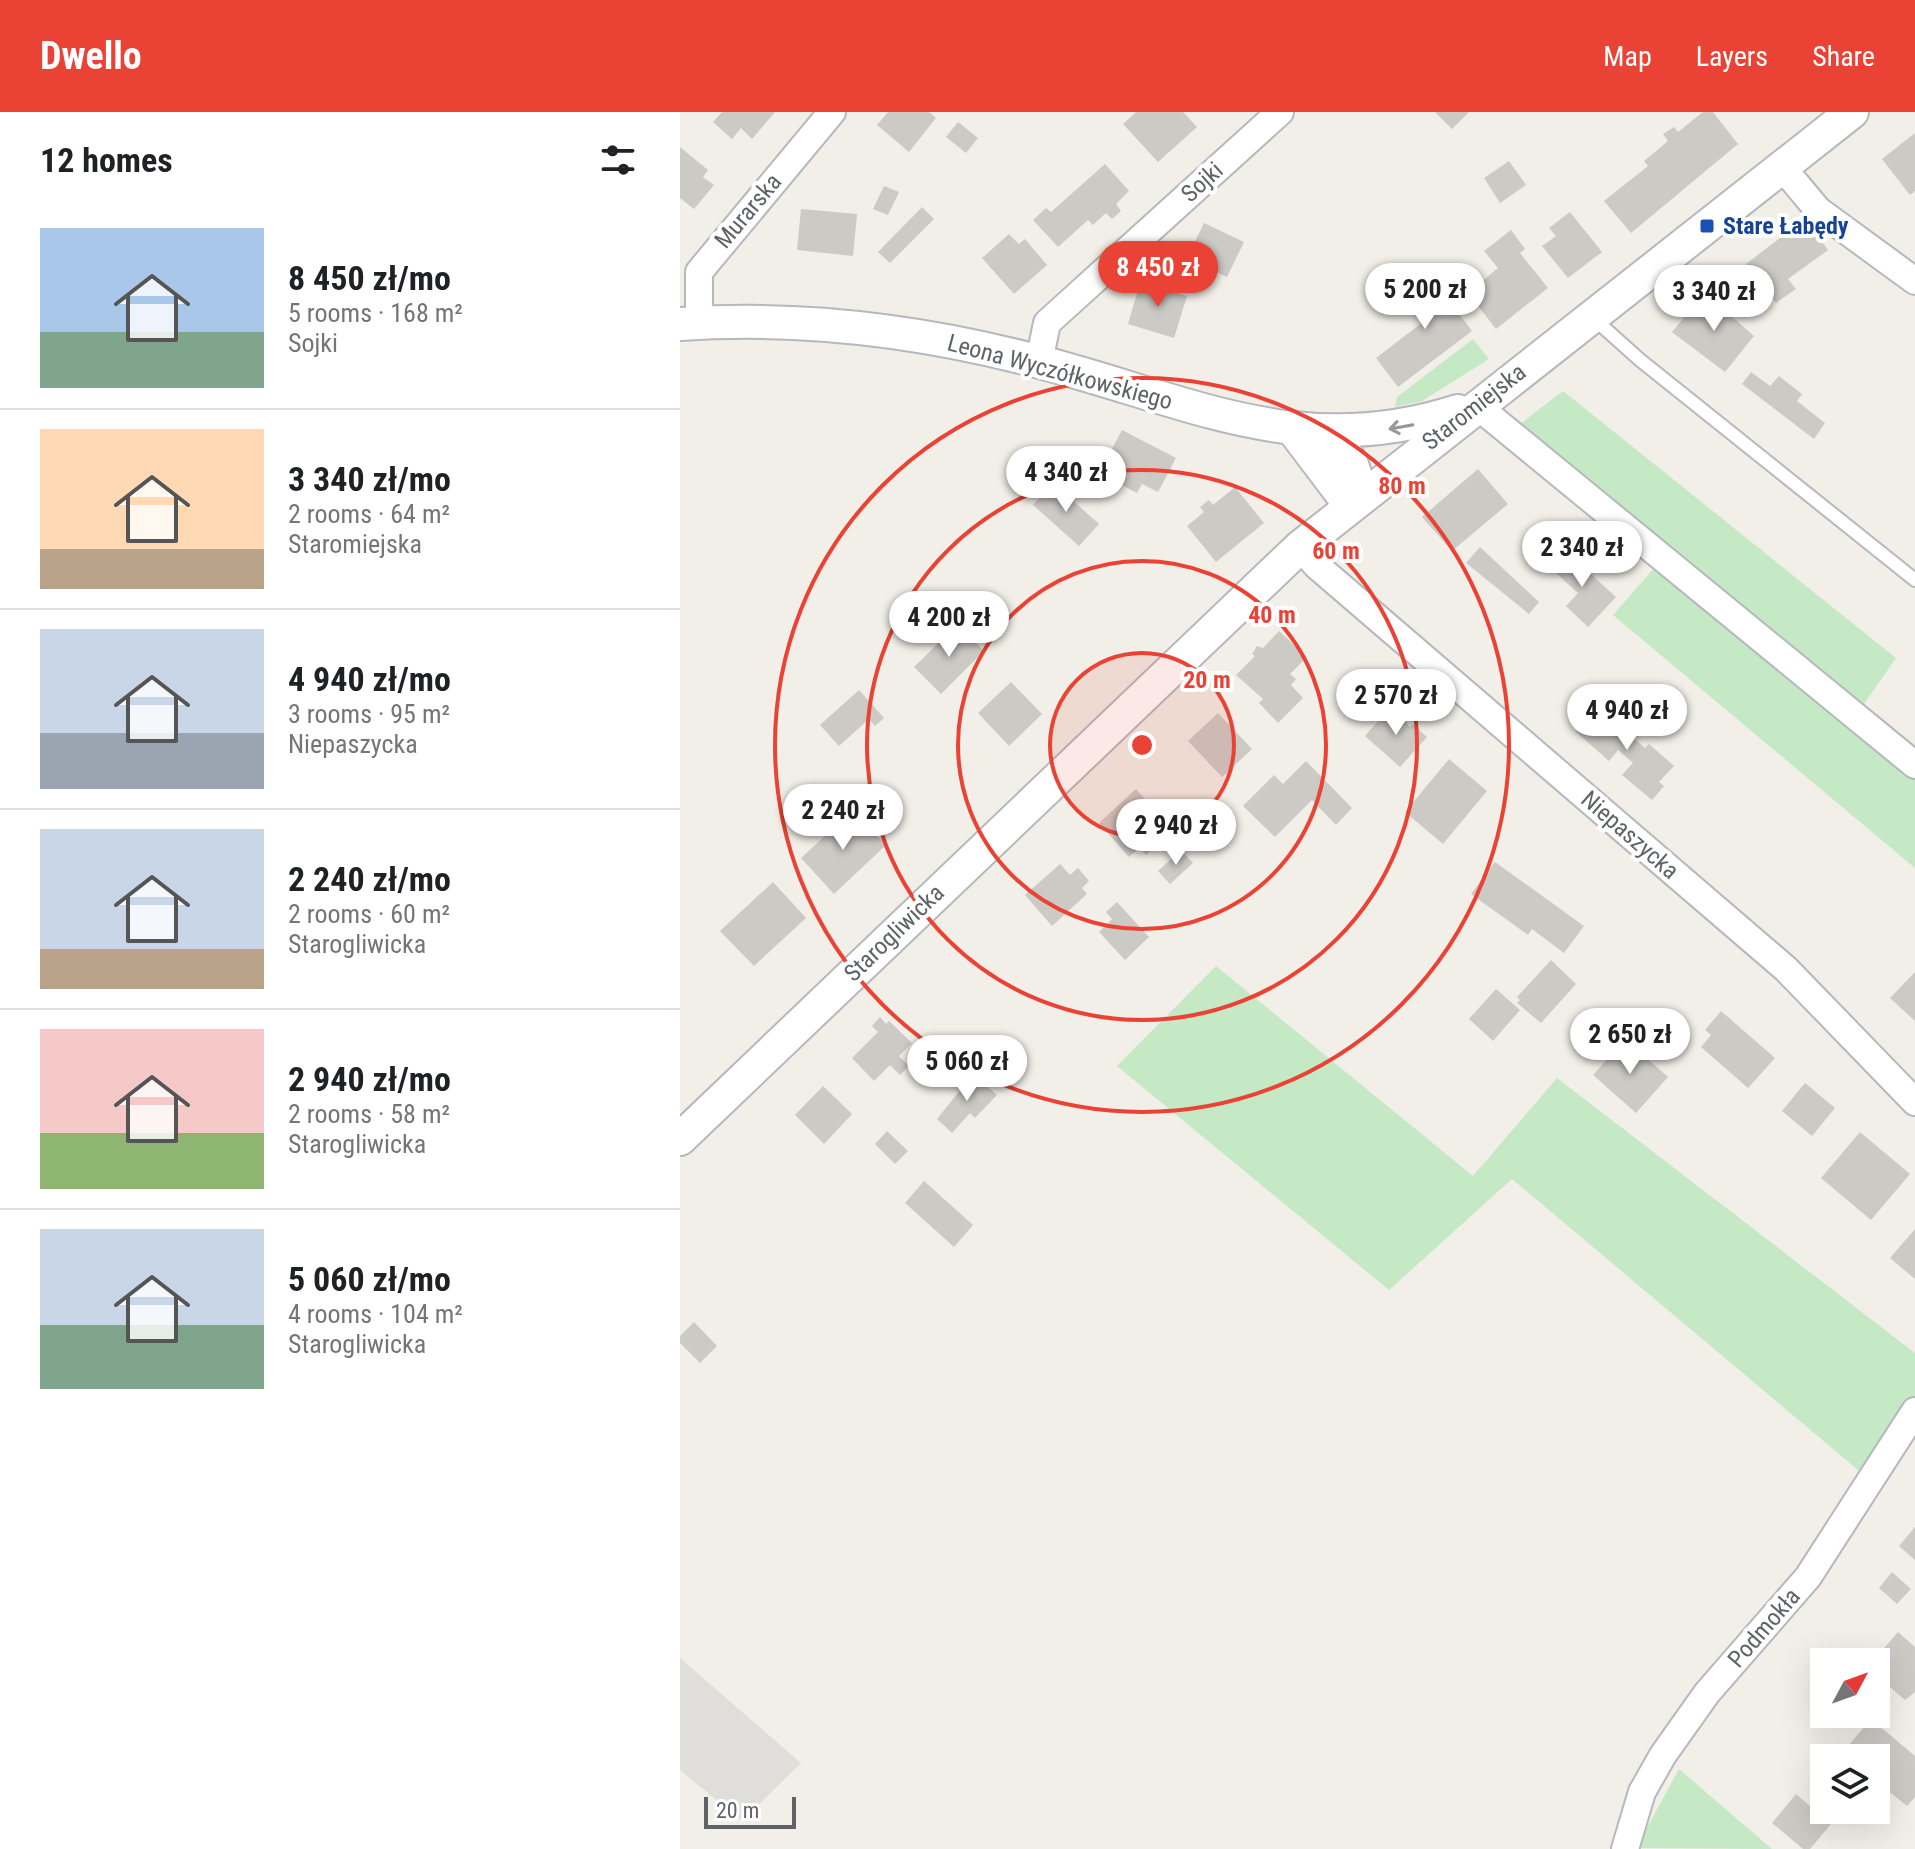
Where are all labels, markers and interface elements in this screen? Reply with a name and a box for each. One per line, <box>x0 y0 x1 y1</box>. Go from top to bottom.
text: Dwello <box>40 34 142 78</box>
text: Map <box>1603 40 1652 73</box>
text: Layers <box>1696 40 1768 73</box>
text: Share <box>1812 40 1875 73</box>
icon: filters <box>596 138 640 182</box>
text: 12 homes <box>40 140 173 180</box>
street label: Sojki <box>1175 156 1229 208</box>
street label: Murarska <box>709 168 787 254</box>
place label: Stare Łabędy <box>1723 212 1849 240</box>
marker: Stare Łabędy <box>1698 217 1716 235</box>
pin: 8 450 zł <box>1075 241 1241 309</box>
text: 8 450 zł <box>1116 252 1200 282</box>
text: 8 450 zł/mo <box>288 258 451 298</box>
icon: home <box>104 260 200 356</box>
pin: 5 200 zł <box>1342 263 1508 331</box>
pin: 3 340 zł <box>1631 265 1797 333</box>
text: 5 200 zł <box>1383 274 1467 304</box>
text: 3 340 zł <box>1672 276 1756 306</box>
text: 5 rooms · 168 m² <box>288 298 463 328</box>
text: Sojki <box>288 328 338 358</box>
street label: Leona Wyczółkowskiego <box>944 328 1176 416</box>
street label: Staromiejska <box>1417 358 1531 456</box>
one-way arrow <box>1389 420 1415 435</box>
pin: 4 340 zł <box>983 446 1149 514</box>
text: 4 340 zł <box>1024 457 1108 487</box>
text: 3 340 zł/mo <box>288 459 451 499</box>
icon: home <box>104 461 200 557</box>
text: 80 m <box>1378 472 1426 500</box>
text: 2 rooms · 64 m² <box>288 499 450 529</box>
pin: 2 340 zł <box>1499 521 1665 589</box>
text: Staromiejska <box>288 529 422 559</box>
text: 2 340 zł <box>1540 532 1624 562</box>
text: 60 m <box>1312 537 1360 565</box>
pin: 4 200 zł <box>866 591 1032 659</box>
text: 40 m <box>1248 601 1296 629</box>
text: 4 200 zł <box>907 602 991 632</box>
text: 4 940 zł/mo <box>288 659 451 699</box>
icon: home <box>104 661 200 757</box>
text: 20 m <box>1183 666 1231 694</box>
pin: 2 570 zł <box>1313 669 1479 737</box>
text: 2 570 zł <box>1354 680 1438 710</box>
pin: 4 940 zł <box>1544 684 1710 752</box>
text: 4 940 zł <box>1585 695 1669 725</box>
text: 3 rooms · 95 m² <box>288 699 450 729</box>
text: Niepaszycka <box>288 729 418 759</box>
centre of rings <box>1128 731 1156 759</box>
pin: 2 240 zł <box>760 784 926 852</box>
street label: Niepaszycka <box>1576 785 1684 885</box>
text: 2 240 zł <box>801 795 885 825</box>
pin: 2 940 zł <box>1093 799 1259 867</box>
text: 2 940 zł <box>1134 810 1218 840</box>
text: 2 240 zł/mo <box>288 859 451 899</box>
icon: home <box>104 861 200 957</box>
street label: Starogliwicka <box>838 879 950 987</box>
text: 2 rooms · 60 m² <box>288 899 450 929</box>
text: Starogliwicka <box>288 929 426 959</box>
pin: 2 650 zł <box>1547 1008 1713 1076</box>
text: 2 650 zł <box>1588 1019 1672 1049</box>
pin: 5 060 zł <box>884 1035 1050 1103</box>
text: 5 060 zł <box>925 1046 1009 1076</box>
text: 2 940 zł/mo <box>288 1059 451 1099</box>
icon: home <box>104 1061 200 1157</box>
text: 2 rooms · 58 m² <box>288 1099 450 1129</box>
text: Starogliwicka <box>288 1129 426 1159</box>
text: 5 060 zł/mo <box>288 1259 451 1299</box>
icon: home <box>104 1261 200 1357</box>
text: 4 rooms · 104 m² <box>288 1299 463 1329</box>
text: Starogliwicka <box>288 1329 426 1359</box>
street label: Podmokła <box>1722 1583 1806 1673</box>
north arrow <box>1810 1648 1890 1728</box>
map controls <box>1810 1648 1890 1824</box>
button: layers <box>1810 1744 1890 1824</box>
scale bar <box>704 1793 796 1829</box>
text: 20 m <box>716 1798 759 1823</box>

